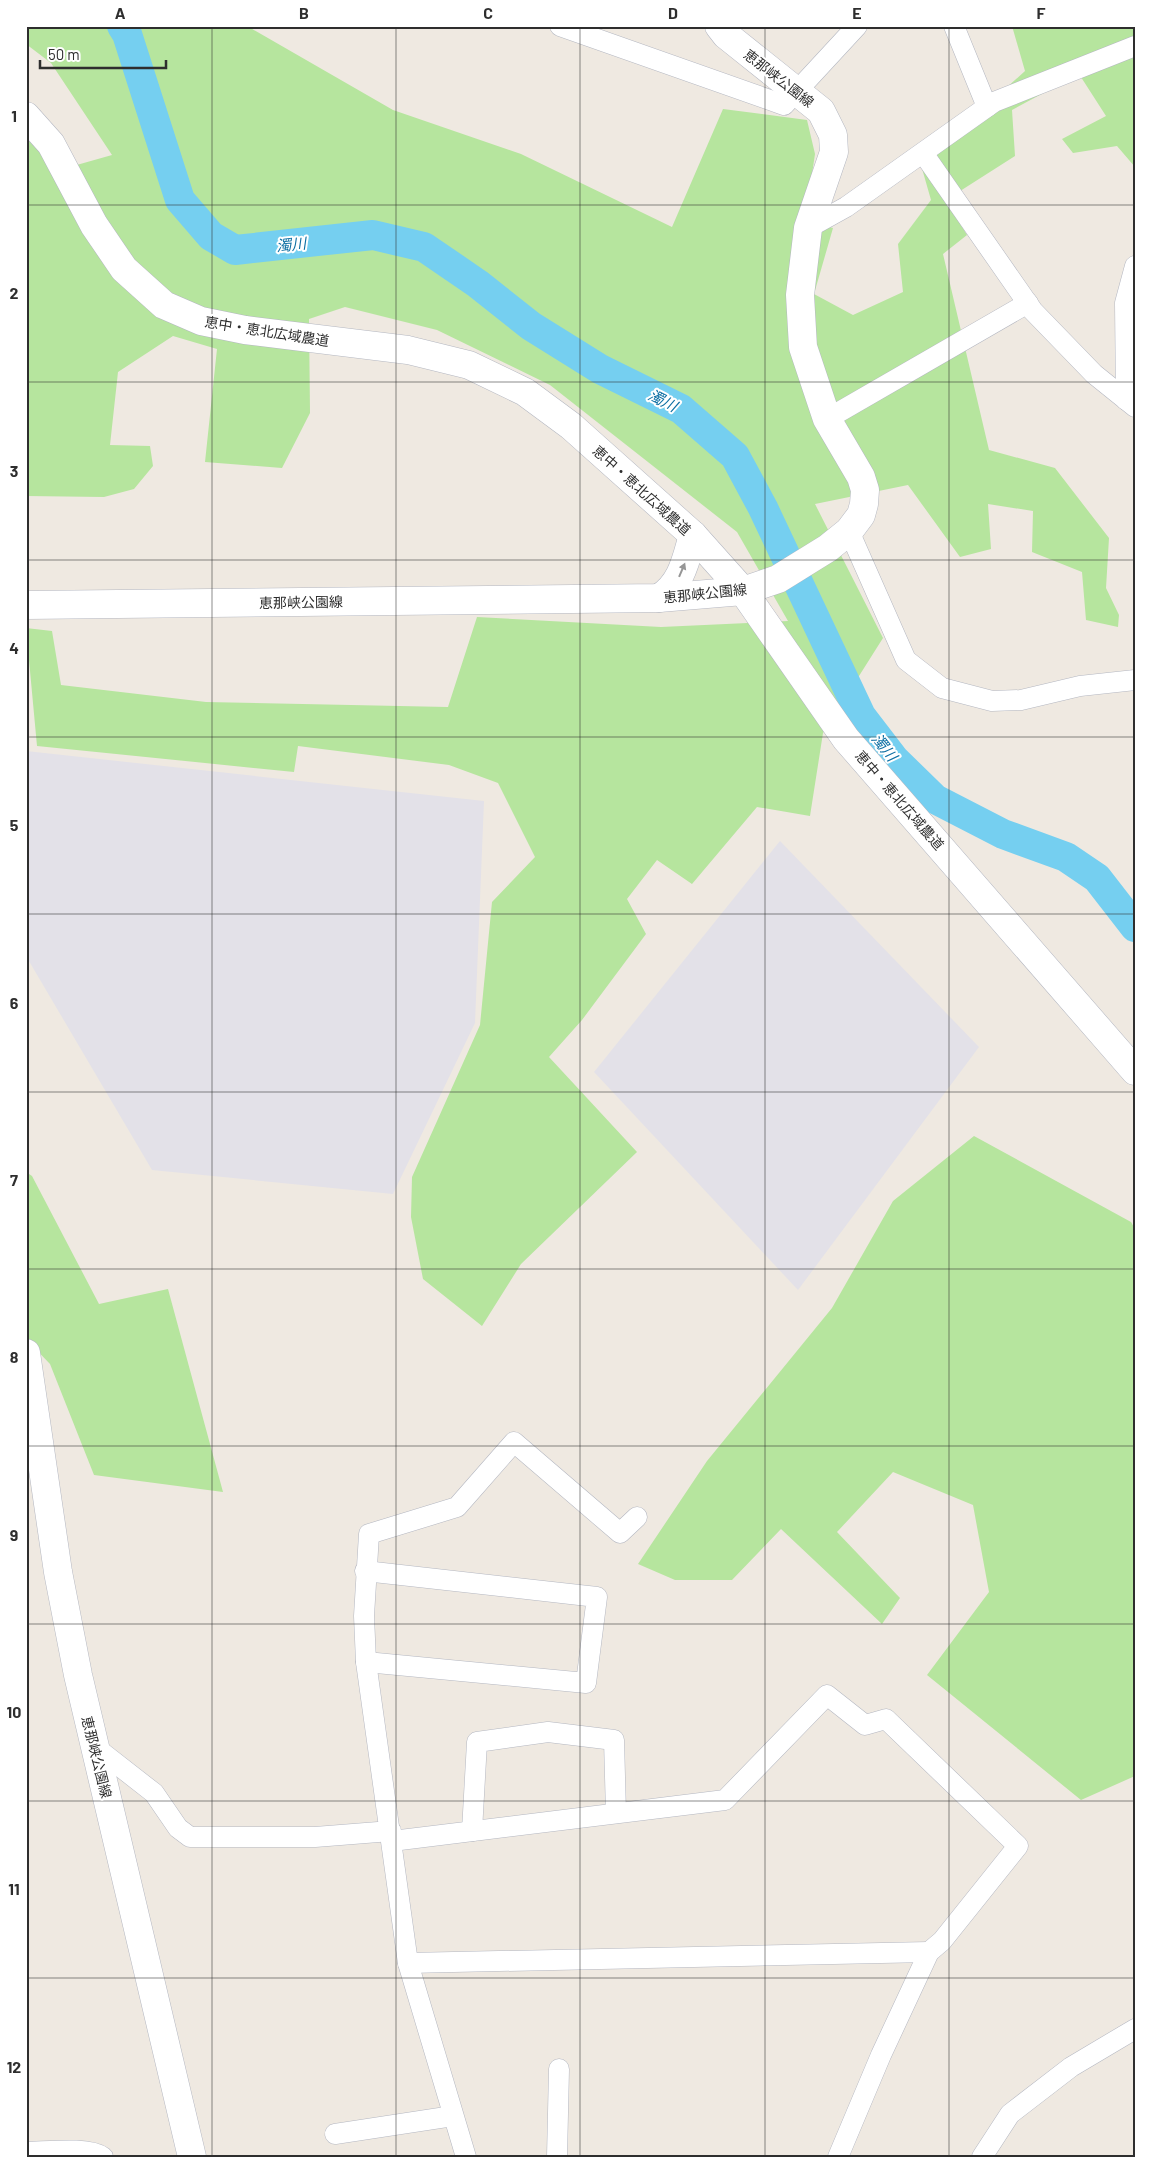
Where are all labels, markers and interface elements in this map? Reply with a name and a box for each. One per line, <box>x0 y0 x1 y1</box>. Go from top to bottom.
text: A <box>115 3 126 22</box>
text: B <box>299 3 309 22</box>
text: C <box>483 3 493 22</box>
text: D <box>668 3 678 22</box>
text: E <box>852 3 862 22</box>
text: F <box>1037 3 1046 22</box>
scale bar <box>40 38 166 70</box>
text: 50 m <box>48 45 80 63</box>
street label: 恵那峡公園線 <box>741 45 817 111</box>
text: 1 <box>11 106 17 125</box>
water label: 濁川 <box>275 233 309 255</box>
text: 2 <box>10 283 19 302</box>
street label: 恵中・恵北広域農道 <box>203 313 331 349</box>
water label: 濁川 <box>646 385 682 416</box>
street label: 恵中・恵北広域農道 <box>589 442 695 538</box>
text: 3 <box>10 461 18 480</box>
one-way arrow <box>678 562 686 577</box>
street label: 恵那峡公園線 <box>662 580 748 606</box>
street label: 恵那峡公園線 <box>259 593 343 611</box>
text: 4 <box>9 638 19 657</box>
water label: 濁川 <box>869 730 903 766</box>
street label: 恵中・恵北広域農道 <box>852 747 948 853</box>
text: 5 <box>10 815 19 834</box>
text: 6 <box>10 993 19 1012</box>
text: 7 <box>10 1170 18 1189</box>
text: 8 <box>10 1347 19 1366</box>
text: 9 <box>10 1525 18 1544</box>
text: 10 <box>7 1702 21 1721</box>
street label: 恵那峡公園線 <box>79 1714 115 1800</box>
text: 11 <box>8 1879 20 1898</box>
text: 12 <box>7 2057 21 2076</box>

